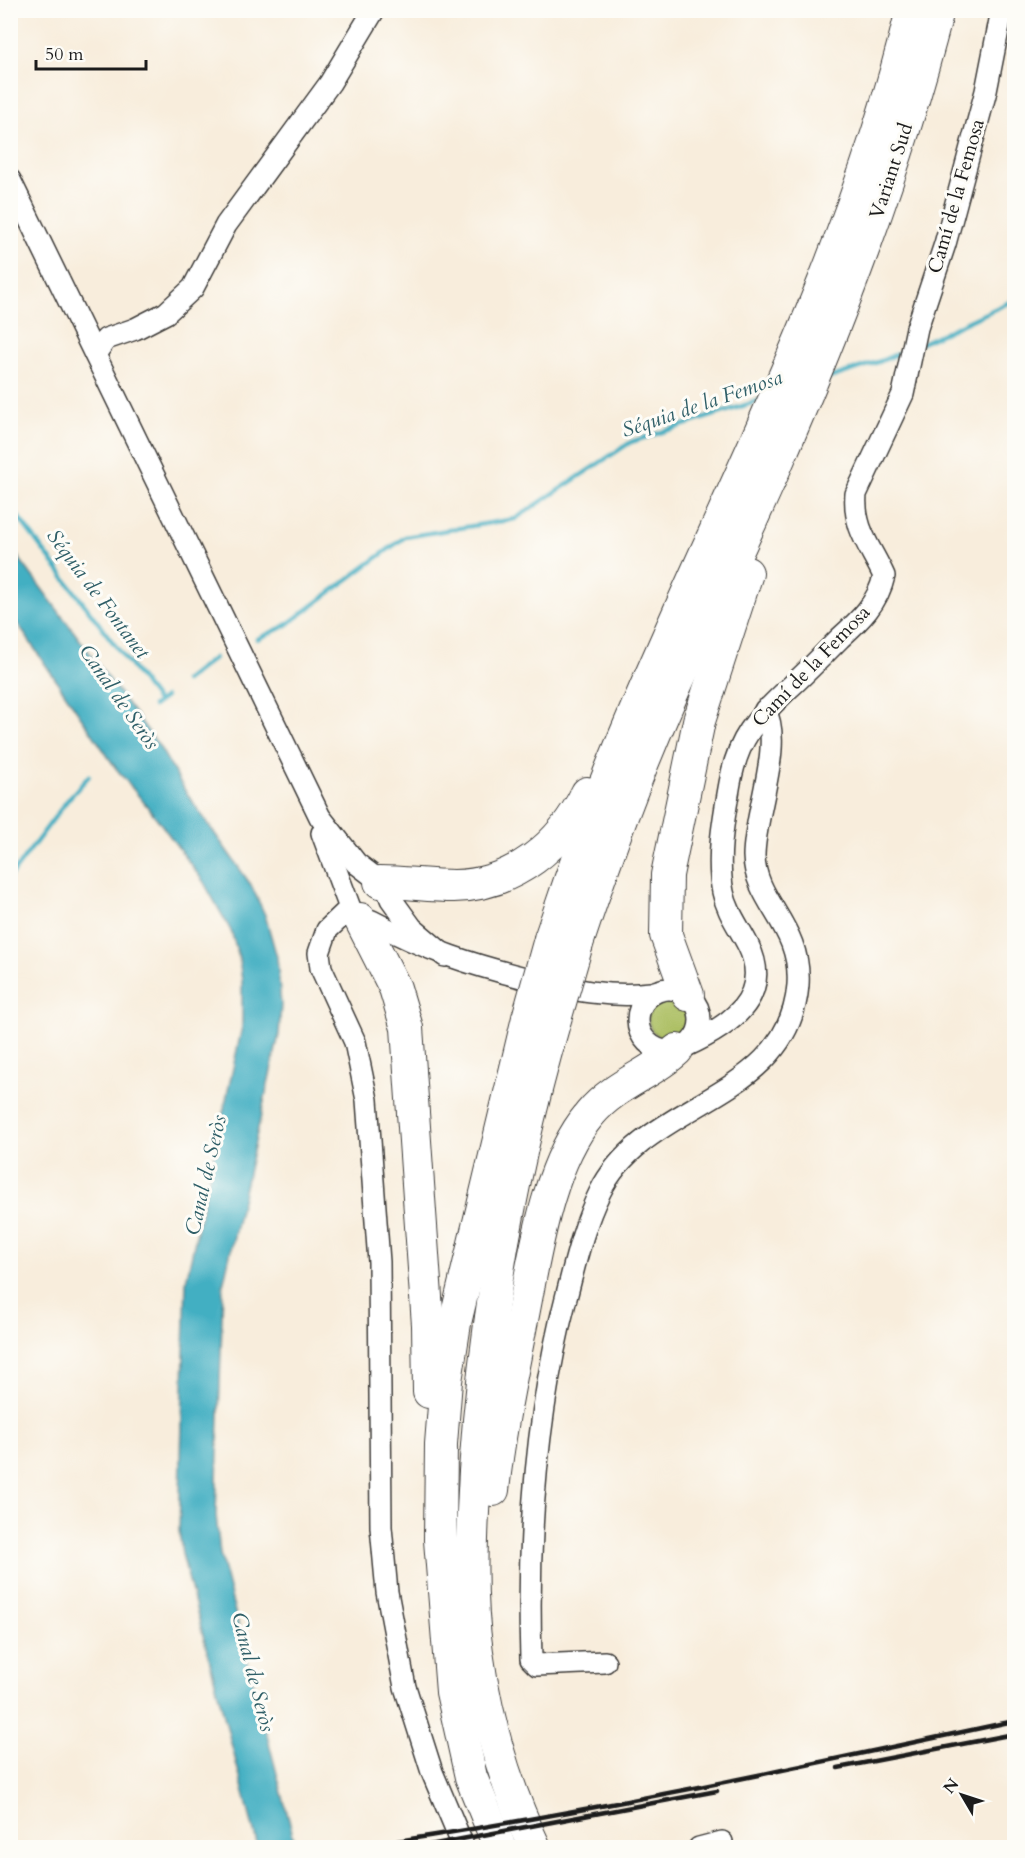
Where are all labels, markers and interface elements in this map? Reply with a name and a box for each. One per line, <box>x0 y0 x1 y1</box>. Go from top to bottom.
scale bar <box>36 33 146 71</box>
text: 50 m <box>45 42 84 67</box>
street label: Camí de la Femosa <box>921 115 991 276</box>
street label: Variant Sud <box>863 119 919 223</box>
water label: Séquia de la Femosa <box>618 363 786 445</box>
water label: Séquia de Fontanet <box>40 523 157 666</box>
street label: Camí de la Femosa <box>746 599 876 733</box>
water label: Canal de Seròs <box>72 639 166 755</box>
water label: Canal de Seròs <box>178 1112 234 1238</box>
water label: Canal de Seròs <box>224 1609 282 1735</box>
north arrow <box>932 1765 992 1825</box>
text: N <box>938 1774 964 1799</box>

